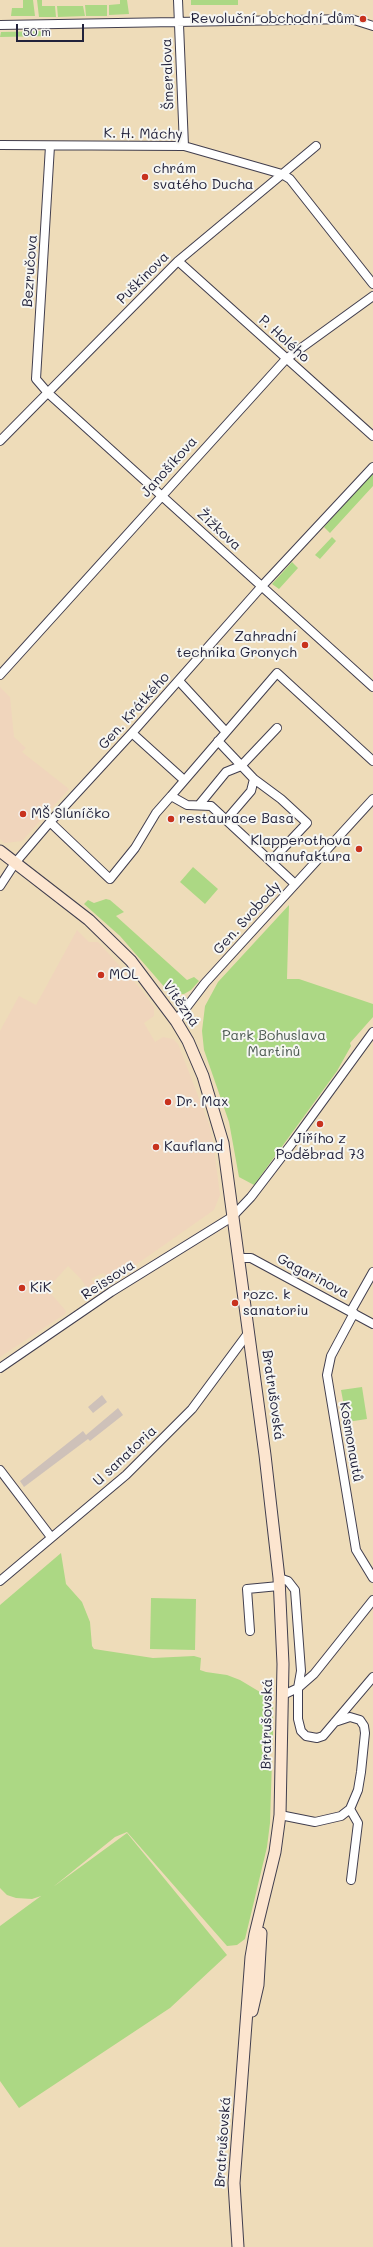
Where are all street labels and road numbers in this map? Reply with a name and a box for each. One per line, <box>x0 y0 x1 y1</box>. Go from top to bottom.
street label: Šmeralova <box>158 38 178 110</box>
street label: K. H. Máchy <box>103 125 183 143</box>
street label: Bezručova <box>19 234 41 308</box>
street label: Puškinova <box>113 248 173 308</box>
street label: P. Holého <box>255 312 313 366</box>
street label: Janošíkova <box>137 433 201 501</box>
street label: Žižkova <box>194 506 244 554</box>
street label: Gen. Krátkého <box>95 669 173 753</box>
street label: Gen. Svobody <box>210 878 284 958</box>
street label: Vítězná <box>159 978 203 1030</box>
street label: Gagarinova <box>274 1250 352 1302</box>
street label: Reissova <box>78 1257 138 1303</box>
street label: Bratrušovská <box>258 1349 288 1441</box>
street label: Kosmonautů <box>336 1401 366 1483</box>
street label: U sanatoria <box>90 1422 160 1490</box>
street label: Bratrušovská <box>258 1678 276 1770</box>
street label: Bratrušovská <box>211 2096 235 2188</box>

